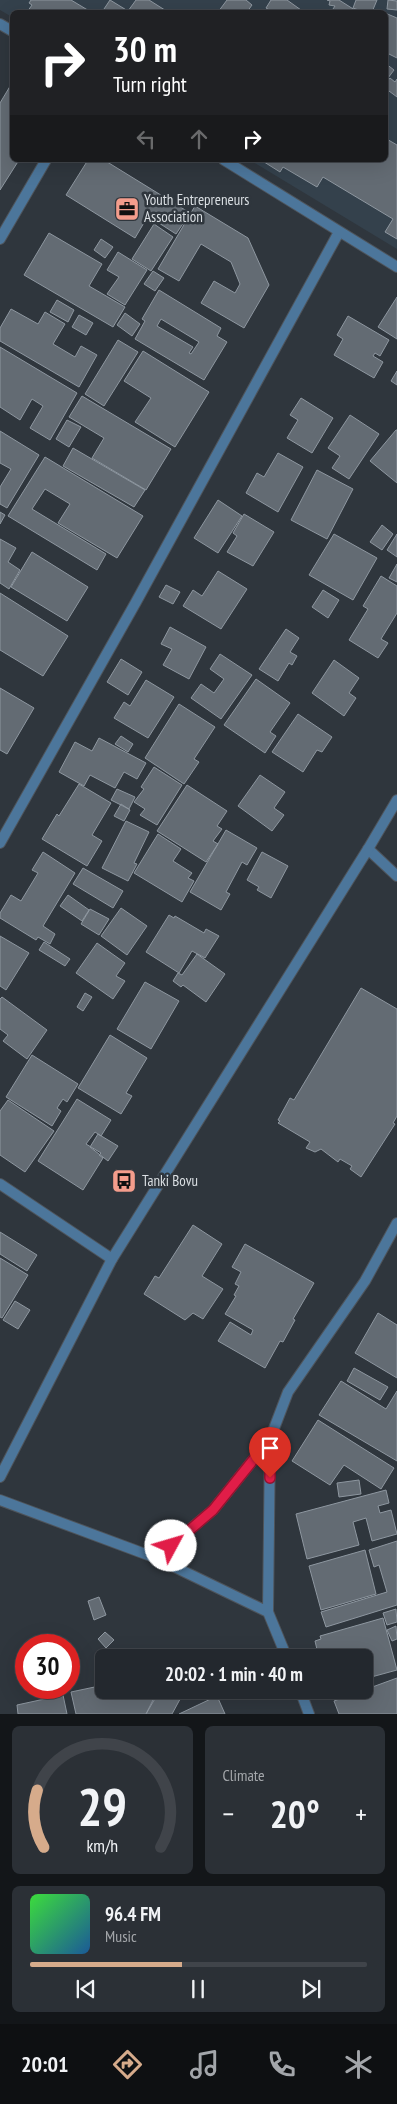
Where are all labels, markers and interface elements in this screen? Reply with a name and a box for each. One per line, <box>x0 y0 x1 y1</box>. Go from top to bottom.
text: 30 m <box>113 26 177 72</box>
icon: right <box>30 30 95 95</box>
text: Turn right <box>113 70 187 98</box>
icon: left <box>132 125 160 153</box>
icon: ahead <box>185 125 213 153</box>
icon: right <box>238 125 266 153</box>
place label: Youth Entrepreneurs Association <box>144 190 249 226</box>
office icon: Youth Entrepreneurs Association <box>114 196 140 222</box>
bus stop icon: Tanki Bovu <box>111 1168 137 1194</box>
place label: Tanki Bovu <box>142 1171 198 1190</box>
pin <box>249 1427 291 1478</box>
icon: arrive <box>256 1434 284 1462</box>
position arrow <box>144 1519 196 1571</box>
speed limit sign: 30 <box>15 1634 80 1699</box>
text: 20:02 · 1 min · 40 m <box>165 1662 303 1686</box>
text: Climate <box>223 1765 265 1785</box>
text: 29 <box>77 1773 127 1840</box>
text: 20° <box>270 1789 320 1838</box>
text: − <box>223 1795 234 1832</box>
text: + <box>355 1795 367 1832</box>
text: km/h <box>86 1834 118 1857</box>
text: 96.4 FM <box>105 1902 161 1926</box>
text: Music <box>105 1926 137 1946</box>
icon: previous <box>72 1975 100 2003</box>
icon: pause <box>184 1975 212 2003</box>
icon: next <box>297 1975 325 2003</box>
icon: directions <box>110 2047 145 2082</box>
icon: music <box>187 2047 222 2082</box>
icon: phone <box>264 2047 299 2082</box>
icon: climate <box>341 2047 376 2082</box>
text: 20:01 <box>21 2050 69 2078</box>

